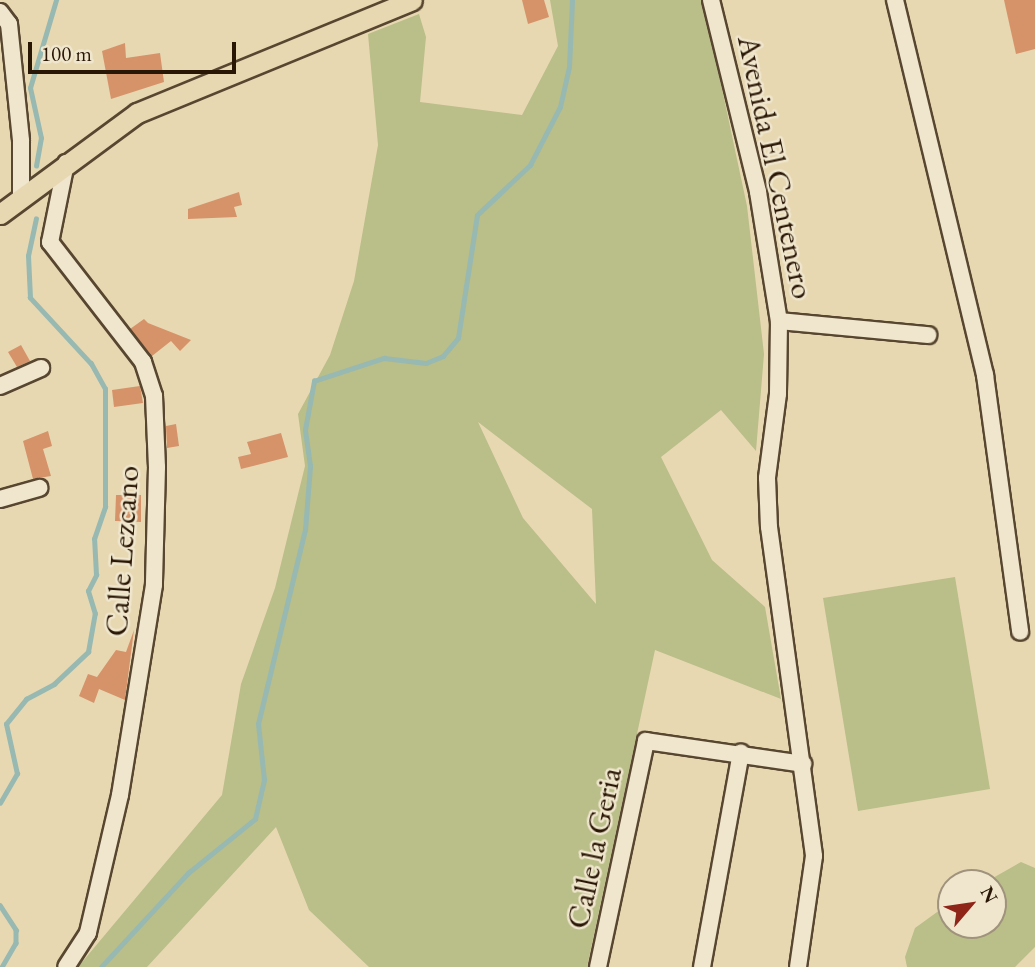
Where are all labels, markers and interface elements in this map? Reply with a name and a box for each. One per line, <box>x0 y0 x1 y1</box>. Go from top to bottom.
scale bar <box>32 28 240 72</box>
street label: Avenida El Centenero <box>729 32 823 302</box>
text: 100 m <box>41 40 92 67</box>
street label: Calle Lezcano <box>97 464 147 638</box>
street label: Calle la Geria <box>558 764 630 932</box>
north arrow <box>937 869 1007 939</box>
text: N <box>974 882 1004 907</box>

